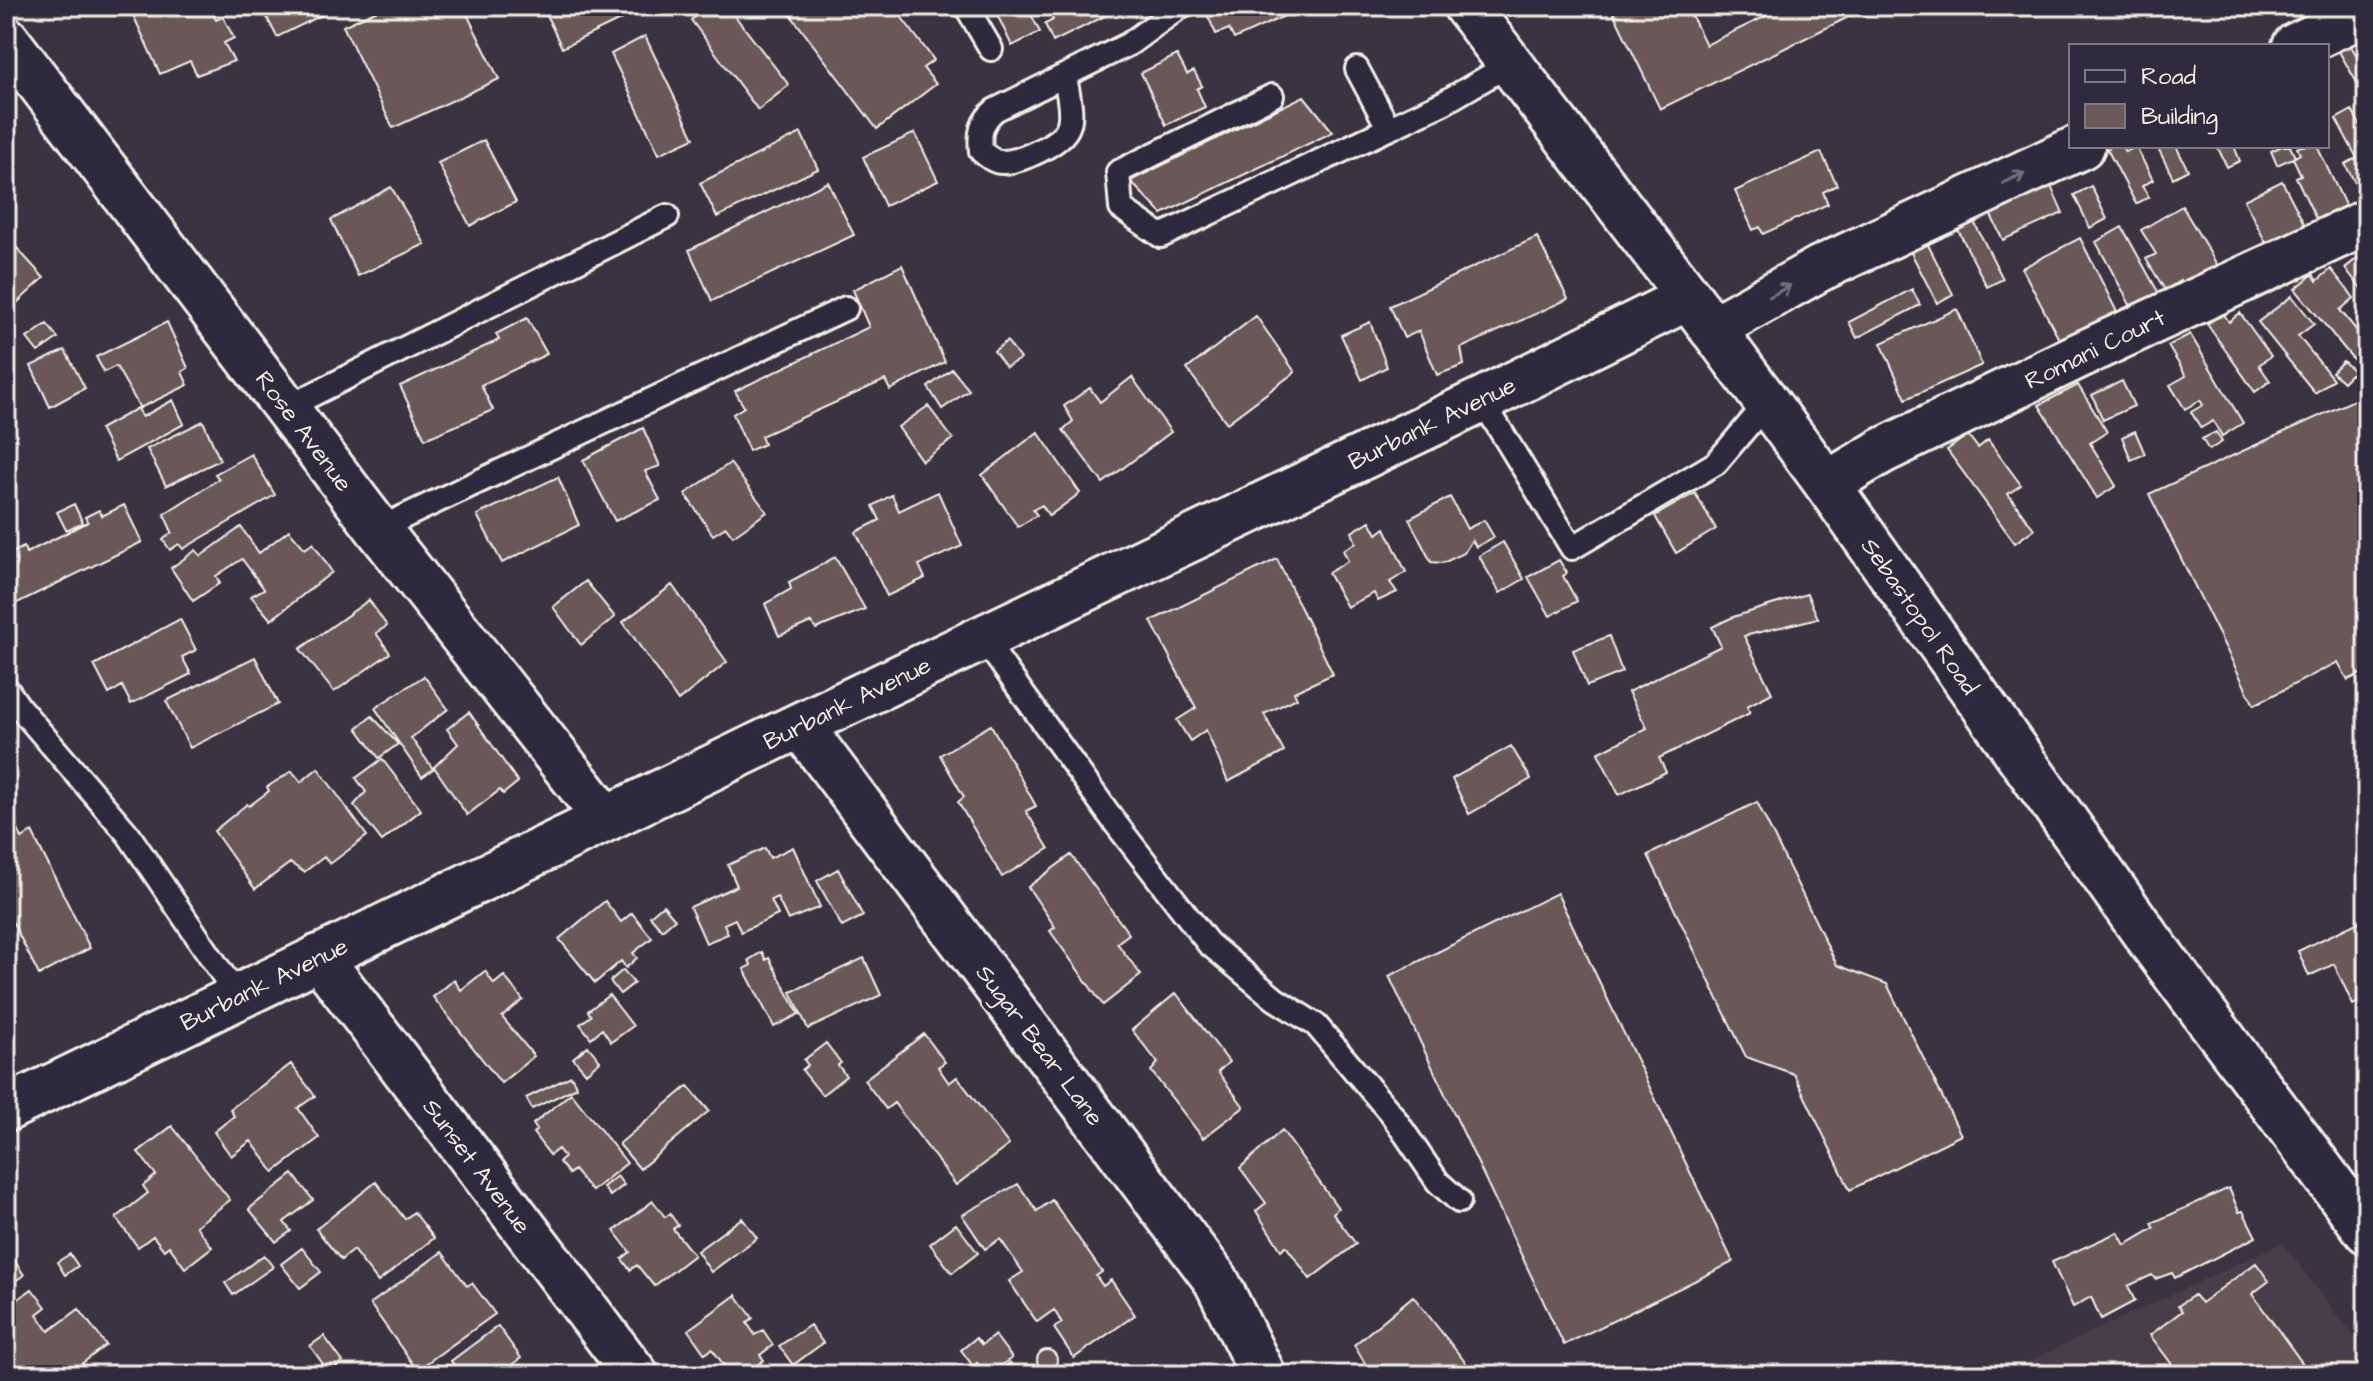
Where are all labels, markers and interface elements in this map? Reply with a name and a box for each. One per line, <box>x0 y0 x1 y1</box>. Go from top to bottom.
legend <box>2069 44 2329 148</box>
text: Road <box>2141 60 2196 94</box>
text: Building <box>2141 100 2218 135</box>
one-way arrow <box>2002 170 2026 185</box>
one-way arrow <box>1768 282 1792 298</box>
street label: Romani Court <box>2020 301 2172 399</box>
street label: Rose Avenue <box>247 364 360 499</box>
street label: Burbank Avenue <box>1343 369 1522 479</box>
street label: Sebastopol Road <box>1852 531 1986 702</box>
street label: Burbank Avenue <box>758 649 937 759</box>
street label: Burbank Avenue <box>175 930 354 1040</box>
street label: Sugar Bear Lane <box>966 958 1111 1134</box>
street label: Sunset Avenue <box>414 1092 539 1242</box>

